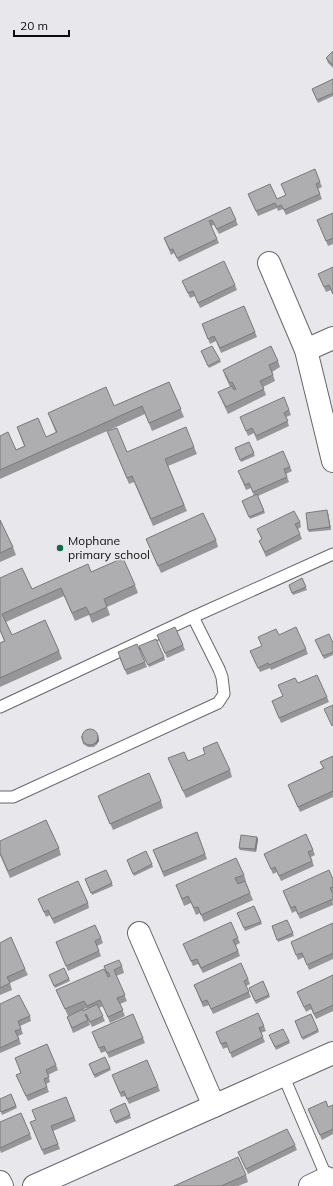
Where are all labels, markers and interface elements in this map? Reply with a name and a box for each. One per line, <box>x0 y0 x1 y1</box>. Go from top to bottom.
scale bar <box>14 12 69 38</box>
text: 20 m <box>20 18 48 33</box>
place label: Mophane primary school <box>68 533 150 562</box>
marker: Mophane primary school <box>55 543 65 553</box>

